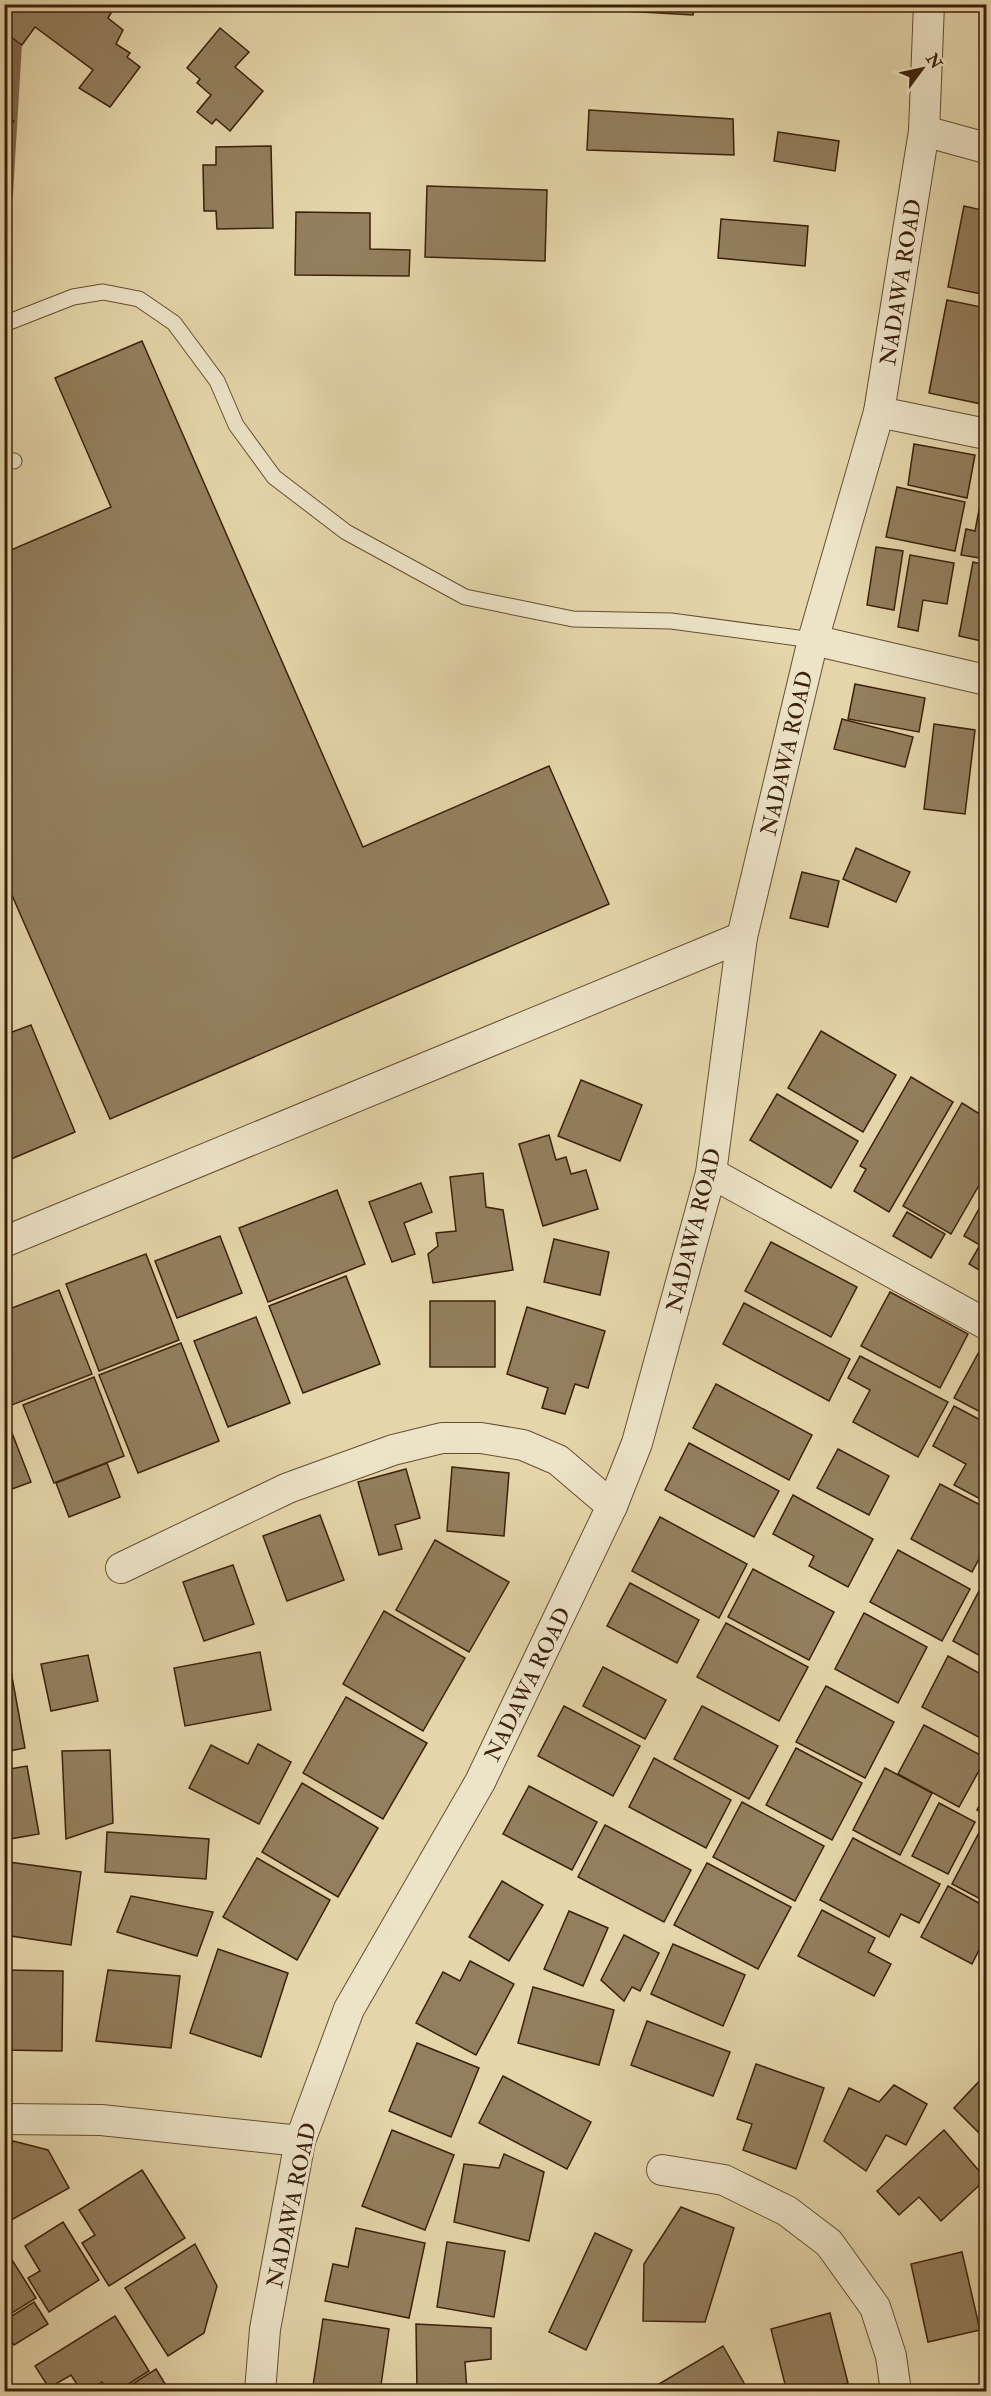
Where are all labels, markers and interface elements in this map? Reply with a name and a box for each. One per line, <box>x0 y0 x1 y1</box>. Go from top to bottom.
north arrow <box>892 39 952 99</box>
text: N <box>921 49 946 73</box>
street label: NADAWA ROAD <box>874 197 928 367</box>
street label: NADAWA ROAD <box>754 668 820 838</box>
street label: NADAWA ROAD <box>660 1145 728 1315</box>
street label: NADAWA ROAD <box>478 1603 577 1766</box>
street label: NADAWA ROAD <box>261 2120 323 2290</box>

